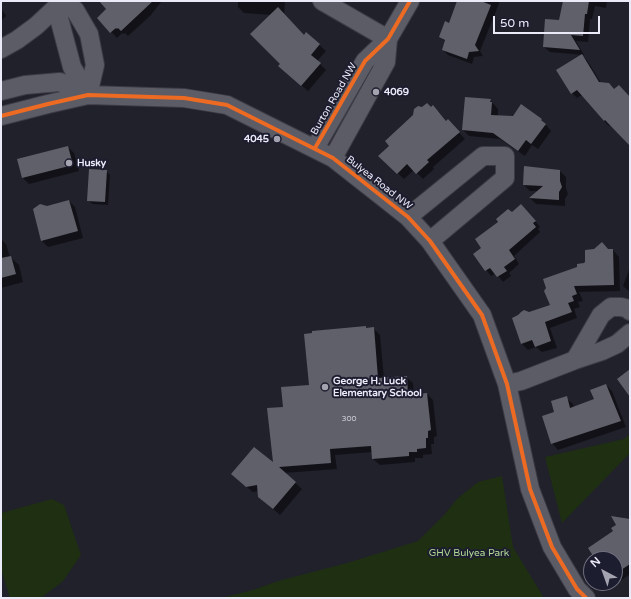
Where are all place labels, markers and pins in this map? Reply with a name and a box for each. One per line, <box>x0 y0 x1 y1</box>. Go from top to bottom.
place label: 4069 <box>384 86 409 98</box>
marker: 4069 <box>371 87 381 97</box>
place label: 4045 <box>244 133 269 145</box>
marker: 4045 <box>272 134 282 144</box>
place label: Husky <box>77 157 106 169</box>
marker: Husky <box>64 158 74 168</box>
place label: George H. Luck Elementary School <box>333 375 422 398</box>
marker: George H. Luck Elementary School <box>320 382 330 392</box>

